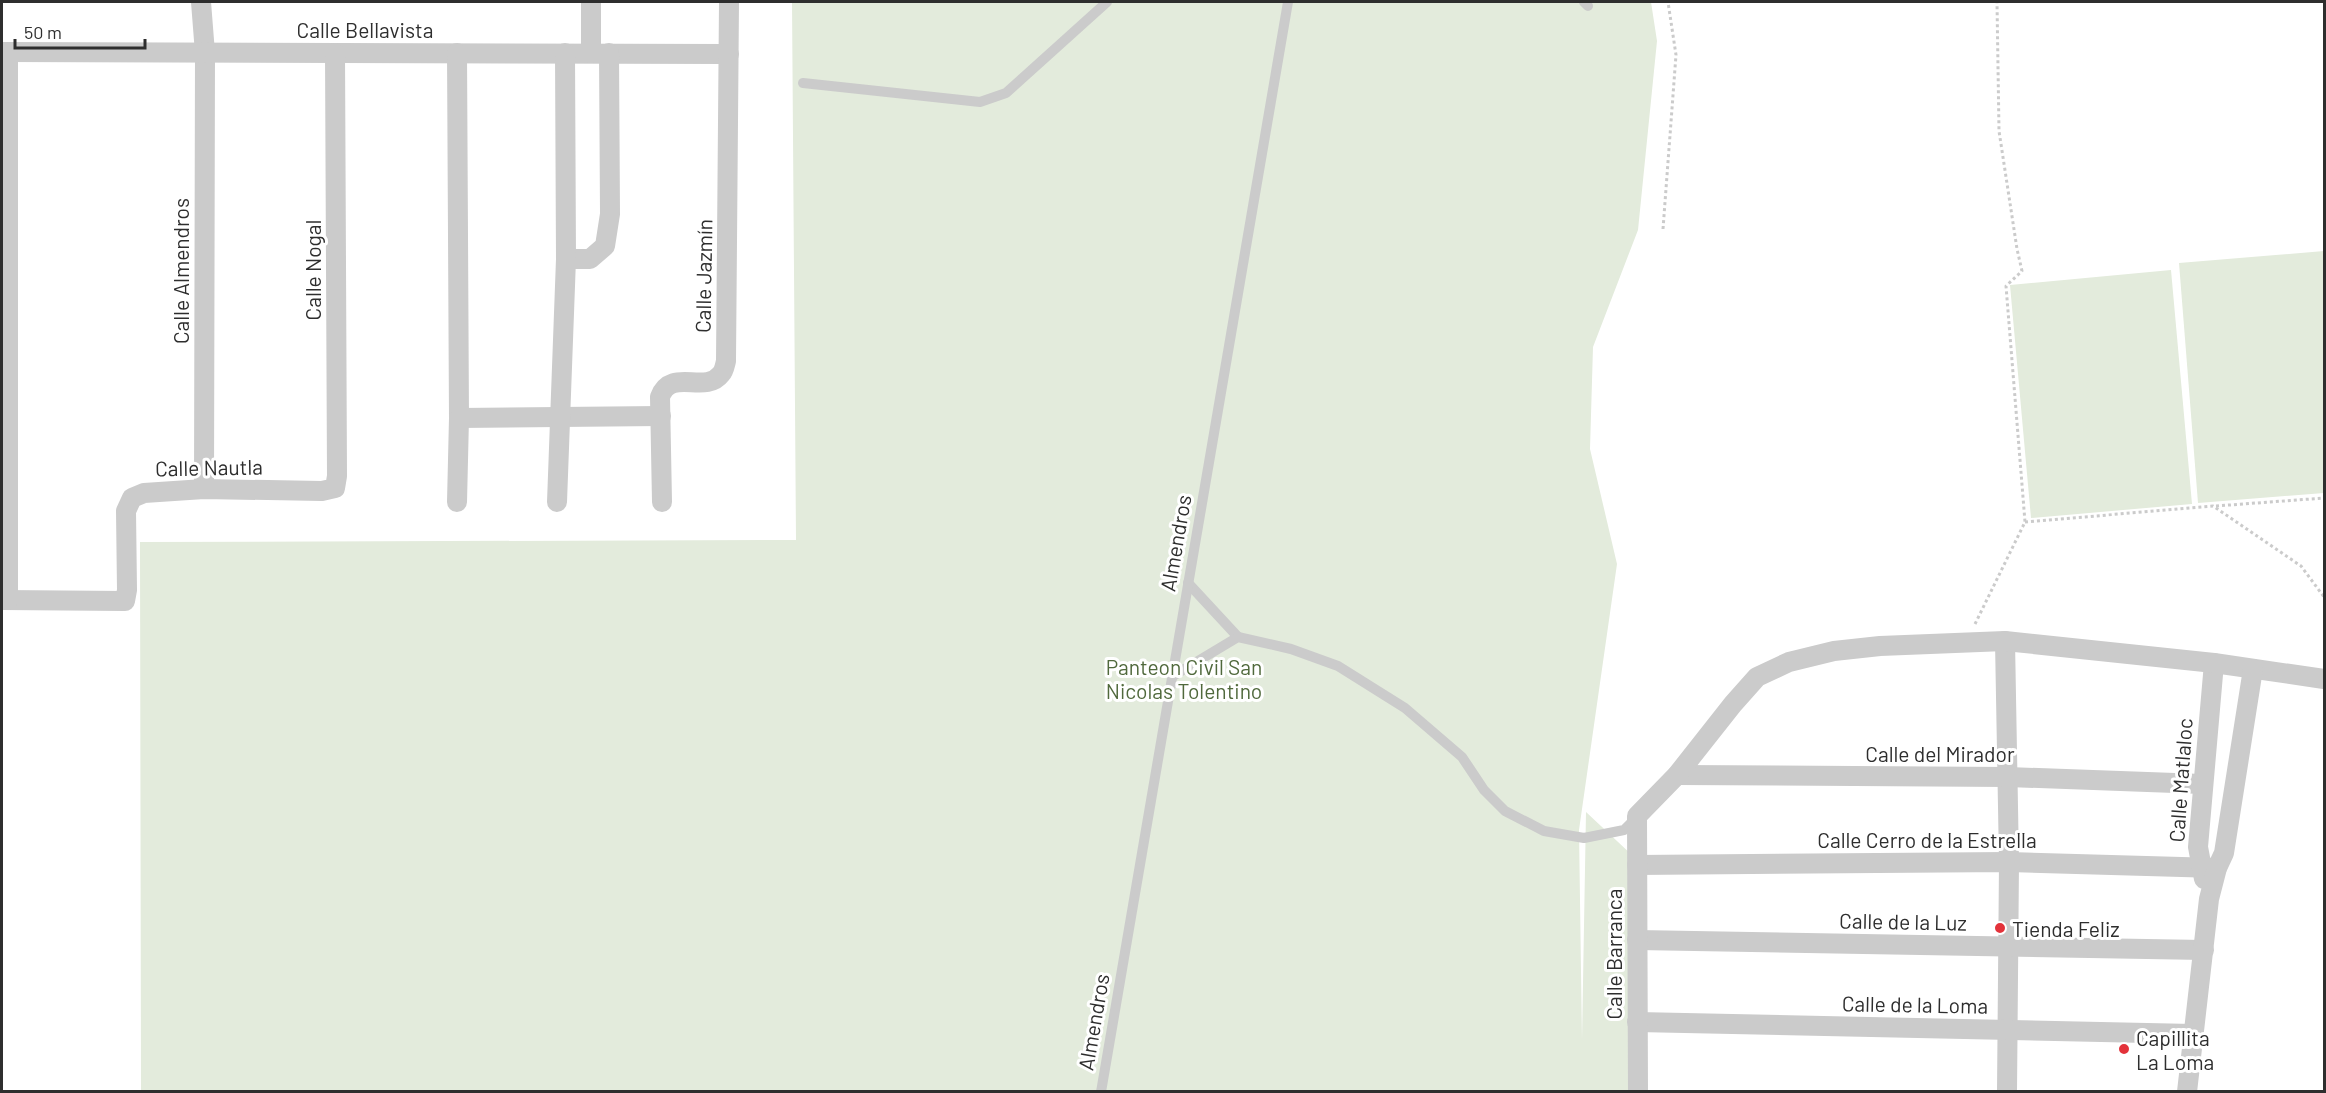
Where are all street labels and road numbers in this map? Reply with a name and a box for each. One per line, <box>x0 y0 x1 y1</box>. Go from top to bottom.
street label: Calle Bellavista <box>297 17 433 42</box>
street label: Calle Almendros <box>168 198 193 344</box>
street label: Calle Jazmín <box>690 219 716 333</box>
street label: Calle Nogal <box>300 220 325 320</box>
street label: Calle Nautla <box>155 454 263 480</box>
street label: Almendros <box>1154 493 1196 593</box>
street label: Calle Matlaloc <box>2163 717 2197 843</box>
street label: Calle del Mirador <box>1865 741 2015 766</box>
street label: Calle Cerro de la Estrella <box>1817 827 2037 852</box>
street label: Calle Barranca <box>1601 889 1626 1019</box>
street label: Calle de la Luz <box>1839 907 1967 935</box>
street label: Almendros <box>1072 972 1114 1072</box>
street label: Calle de la Loma <box>1842 990 1988 1018</box>

